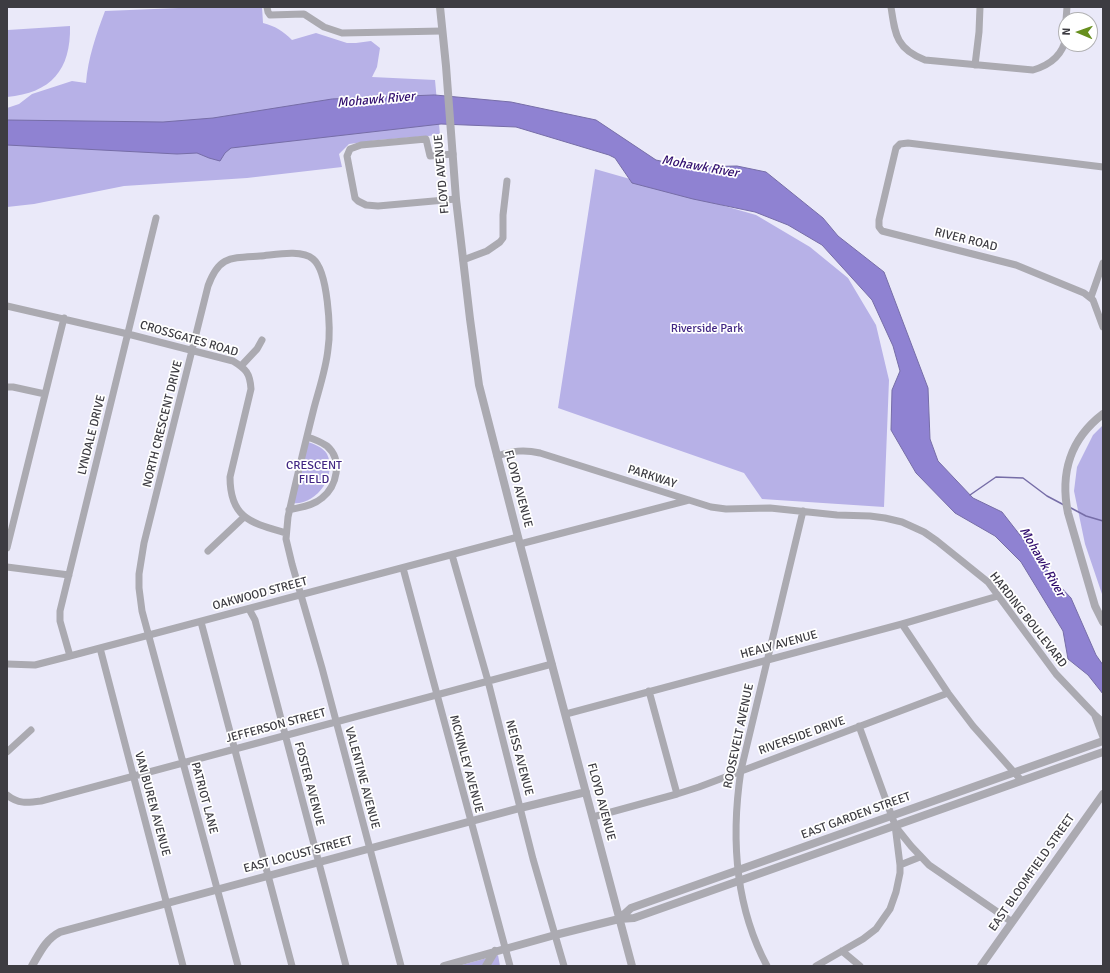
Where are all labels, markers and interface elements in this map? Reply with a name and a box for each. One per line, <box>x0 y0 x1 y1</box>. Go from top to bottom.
north arrow <box>1058 12 1098 52</box>
text: N <box>1060 28 1073 36</box>
water label: Mohawk River <box>337 89 415 111</box>
street label: FLOYD AVENUE <box>431 134 453 214</box>
water label: Mohawk River <box>660 153 740 181</box>
street label: RIVER ROAD <box>933 225 999 255</box>
street label: CROSSGATES ROAD <box>138 318 240 360</box>
park label: Riverside Park <box>671 322 743 336</box>
street label: NORTH CRESCENT DRIVE <box>140 359 186 489</box>
street label: LYNDALE DRIVE <box>75 393 109 477</box>
street label: FLOYD AVENUE <box>501 449 535 529</box>
park label: CRESCENT FIELD <box>286 459 342 487</box>
street label: PARKWAY <box>626 462 678 492</box>
water label: Mohawk River <box>1016 524 1068 600</box>
street label: HARDING BOULEVARD <box>986 569 1070 671</box>
street label: OAKWOOD STREET <box>211 574 309 614</box>
street label: HEALY AVENUE <box>739 628 819 662</box>
street label: ROOSEVELT AVENUE <box>721 682 757 790</box>
street label: JEFFERSON STREET <box>224 706 328 746</box>
street label: MCKINLEY AVENUE <box>446 713 486 815</box>
street label: RIVERSIDE DRIVE <box>757 714 847 758</box>
street label: NEISS AVENUE <box>502 719 536 797</box>
street label: VALENTINE AVENUE <box>341 725 383 831</box>
street label: FOSTER AVENUE <box>291 740 327 828</box>
street label: VAN BUREN AVENUE <box>131 750 173 858</box>
street label: PATRIOT LANE <box>187 760 221 836</box>
street label: FLOYD AVENUE <box>584 762 618 842</box>
street label: EAST GARDEN STREET <box>799 789 913 843</box>
street label: EAST BLOOMFIELD STREET <box>986 812 1078 934</box>
street label: EAST LOCUST STREET <box>242 834 354 876</box>

